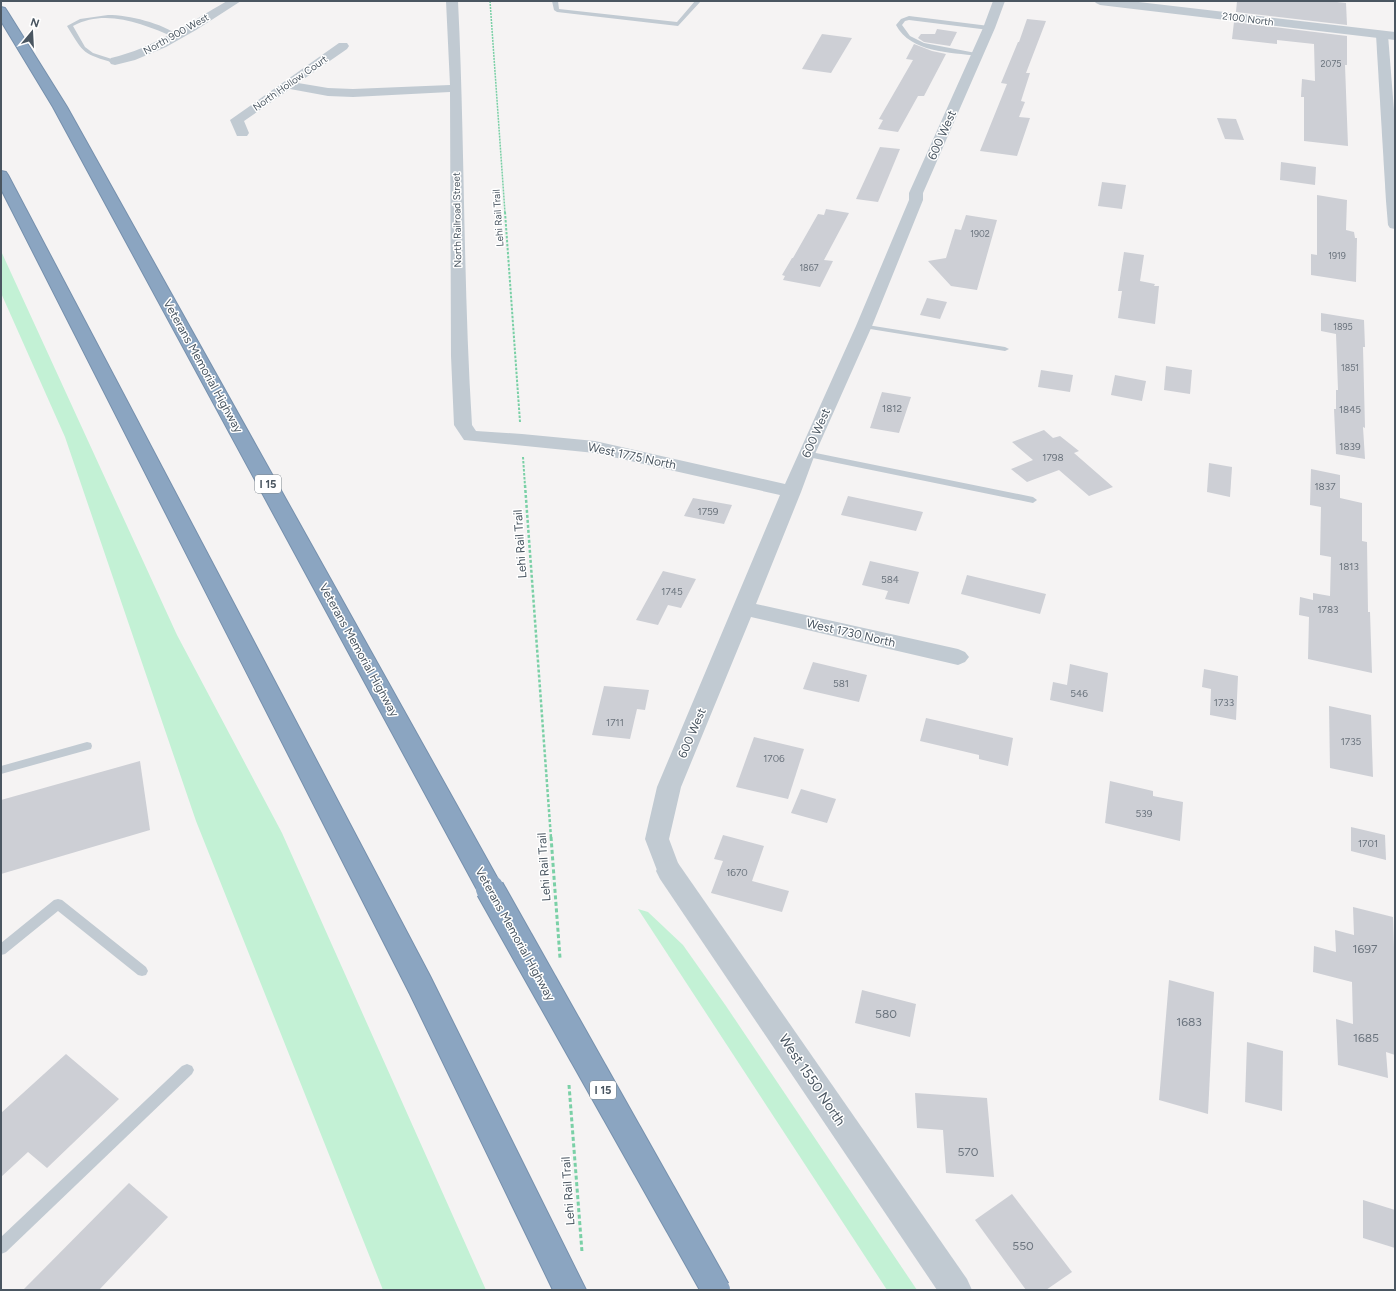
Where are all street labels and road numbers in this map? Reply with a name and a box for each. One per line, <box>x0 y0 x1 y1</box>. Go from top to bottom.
street label: 2100 North <box>1222 9 1275 29</box>
street label: North 900 West <box>141 11 211 57</box>
street label: North Hollow Court <box>250 52 330 114</box>
street label: 600 West <box>925 108 959 162</box>
street label: North Railroad Street <box>450 172 464 268</box>
street label: Lehi Rail Trail <box>490 189 506 247</box>
street label: Veterans Memorial Highway <box>160 297 246 436</box>
street label: 600 West <box>799 406 833 460</box>
street label: West 1775 North <box>587 440 678 472</box>
road number: I 15 <box>255 475 281 493</box>
street label: Lehi Rail Trail <box>511 509 529 579</box>
street label: Veterans Memorial Highway <box>316 581 402 720</box>
street label: West 1730 North <box>805 616 897 650</box>
street label: 600 West <box>675 706 709 760</box>
street label: Lehi Rail Trail <box>535 832 553 902</box>
street label: Veterans Memorial Highway <box>472 865 558 1004</box>
street label: West 1550 North <box>775 1031 849 1129</box>
road number: I 15 <box>590 1081 616 1099</box>
street label: Lehi Rail Trail <box>559 1156 577 1226</box>

